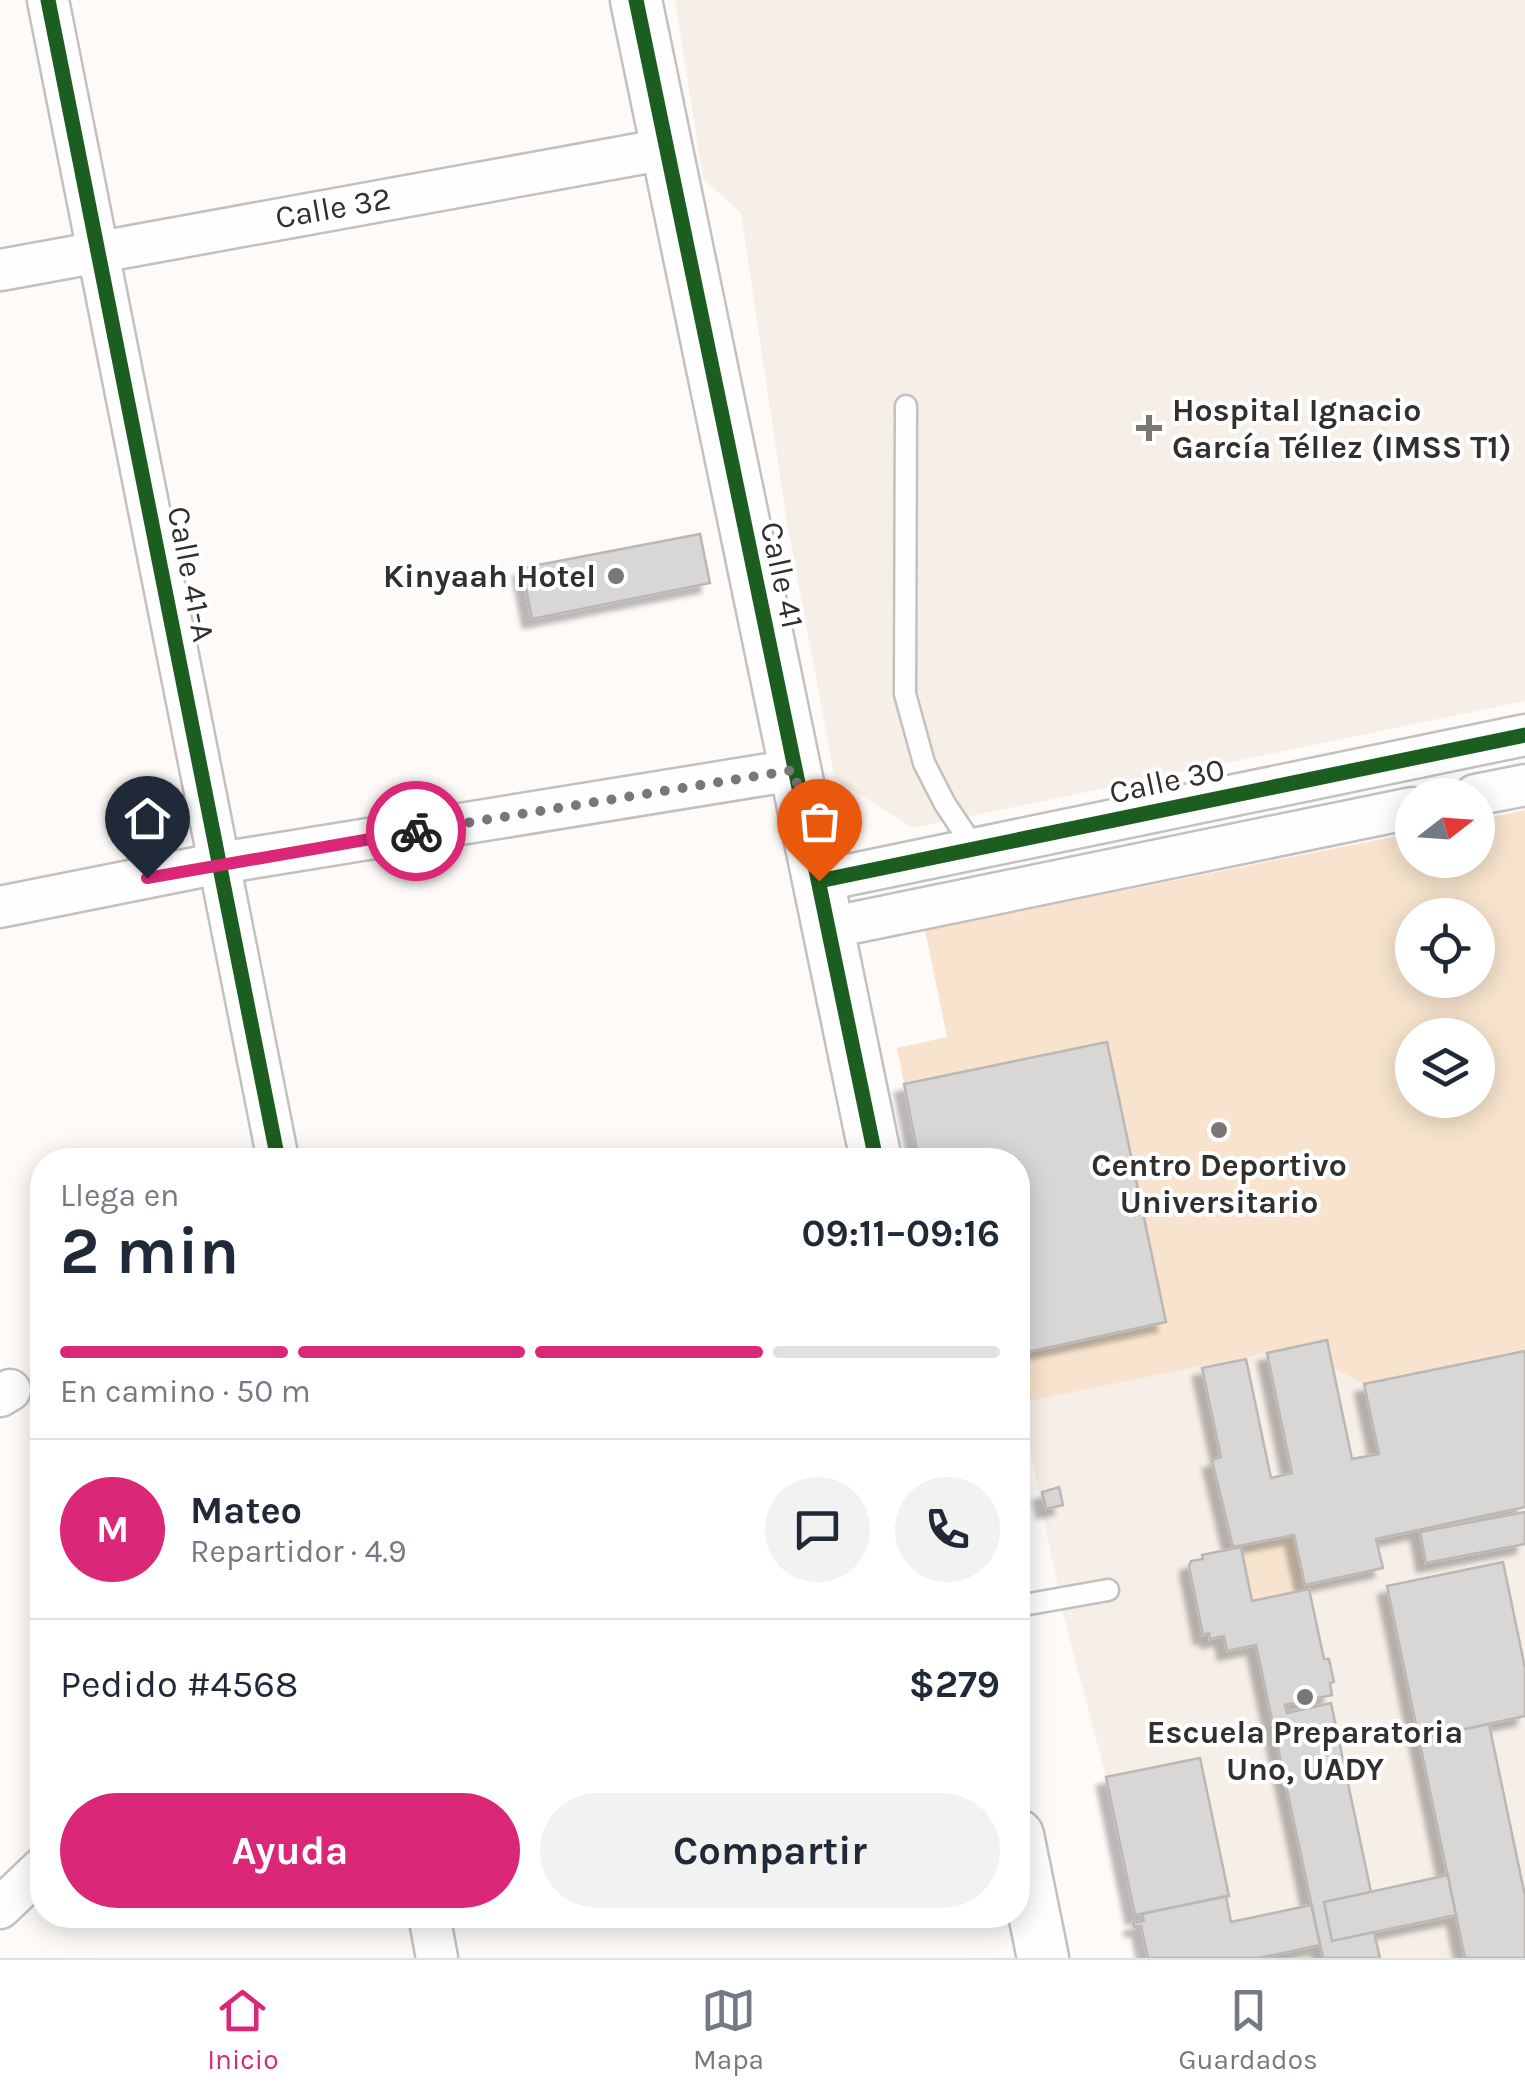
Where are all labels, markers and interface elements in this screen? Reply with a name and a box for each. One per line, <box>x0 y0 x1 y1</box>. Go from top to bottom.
street label: Calle 32 <box>272 180 394 236</box>
place label: Hospital Ignacio García Téllez (IMSS T1) <box>1172 392 1512 466</box>
marker: Hospital Ignacio García Téllez (IMSS T1) <box>1136 415 1162 441</box>
street label: Calle 41-A <box>160 503 222 645</box>
street label: Calle 41 <box>753 519 811 631</box>
place label: Kinyaah Hotel <box>383 558 596 595</box>
marker: Kinyaah Hotel <box>605 565 627 587</box>
street label: Calle 30 <box>1106 751 1228 811</box>
pin <box>105 776 190 879</box>
north arrow <box>1395 778 1495 878</box>
map controls <box>1395 778 1495 1118</box>
pin <box>777 779 862 882</box>
courier <box>366 781 466 881</box>
icon: home <box>120 791 175 846</box>
icon: bag <box>792 794 847 849</box>
icon: bike <box>389 804 444 859</box>
button: locate <box>1395 898 1495 998</box>
button: layers <box>1395 1018 1495 1118</box>
marker: Centro Deportivo Universitario <box>1208 1119 1230 1141</box>
place label: Centro Deportivo Universitario <box>1091 1147 1347 1221</box>
text: Llega en <box>60 1177 179 1214</box>
text: 09:11–09:16 <box>801 1211 1000 1256</box>
text: 2 min <box>60 1213 239 1289</box>
text: En camino · 50 m <box>60 1373 311 1410</box>
button: chat <box>765 1477 870 1582</box>
button: phone <box>895 1477 1000 1582</box>
text: Mateo <box>190 1488 302 1533</box>
text: M <box>96 1507 129 1552</box>
text: Repartidor · 4.9 <box>190 1533 407 1570</box>
text: Pedido #4568 <box>60 1662 298 1707</box>
text: $279 <box>909 1662 1000 1707</box>
marker: Escuela Preparatoria Uno, UADY <box>1294 1686 1316 1708</box>
place label: Escuela Preparatoria Uno, UADY <box>1147 1714 1463 1788</box>
button: Ayuda <box>60 1793 520 1908</box>
button: Compartir <box>540 1793 1000 1908</box>
tab: Inicio <box>207 1983 278 2076</box>
tab: Mapa <box>693 1983 764 2076</box>
tab: Guardados <box>1179 1983 1318 2076</box>

